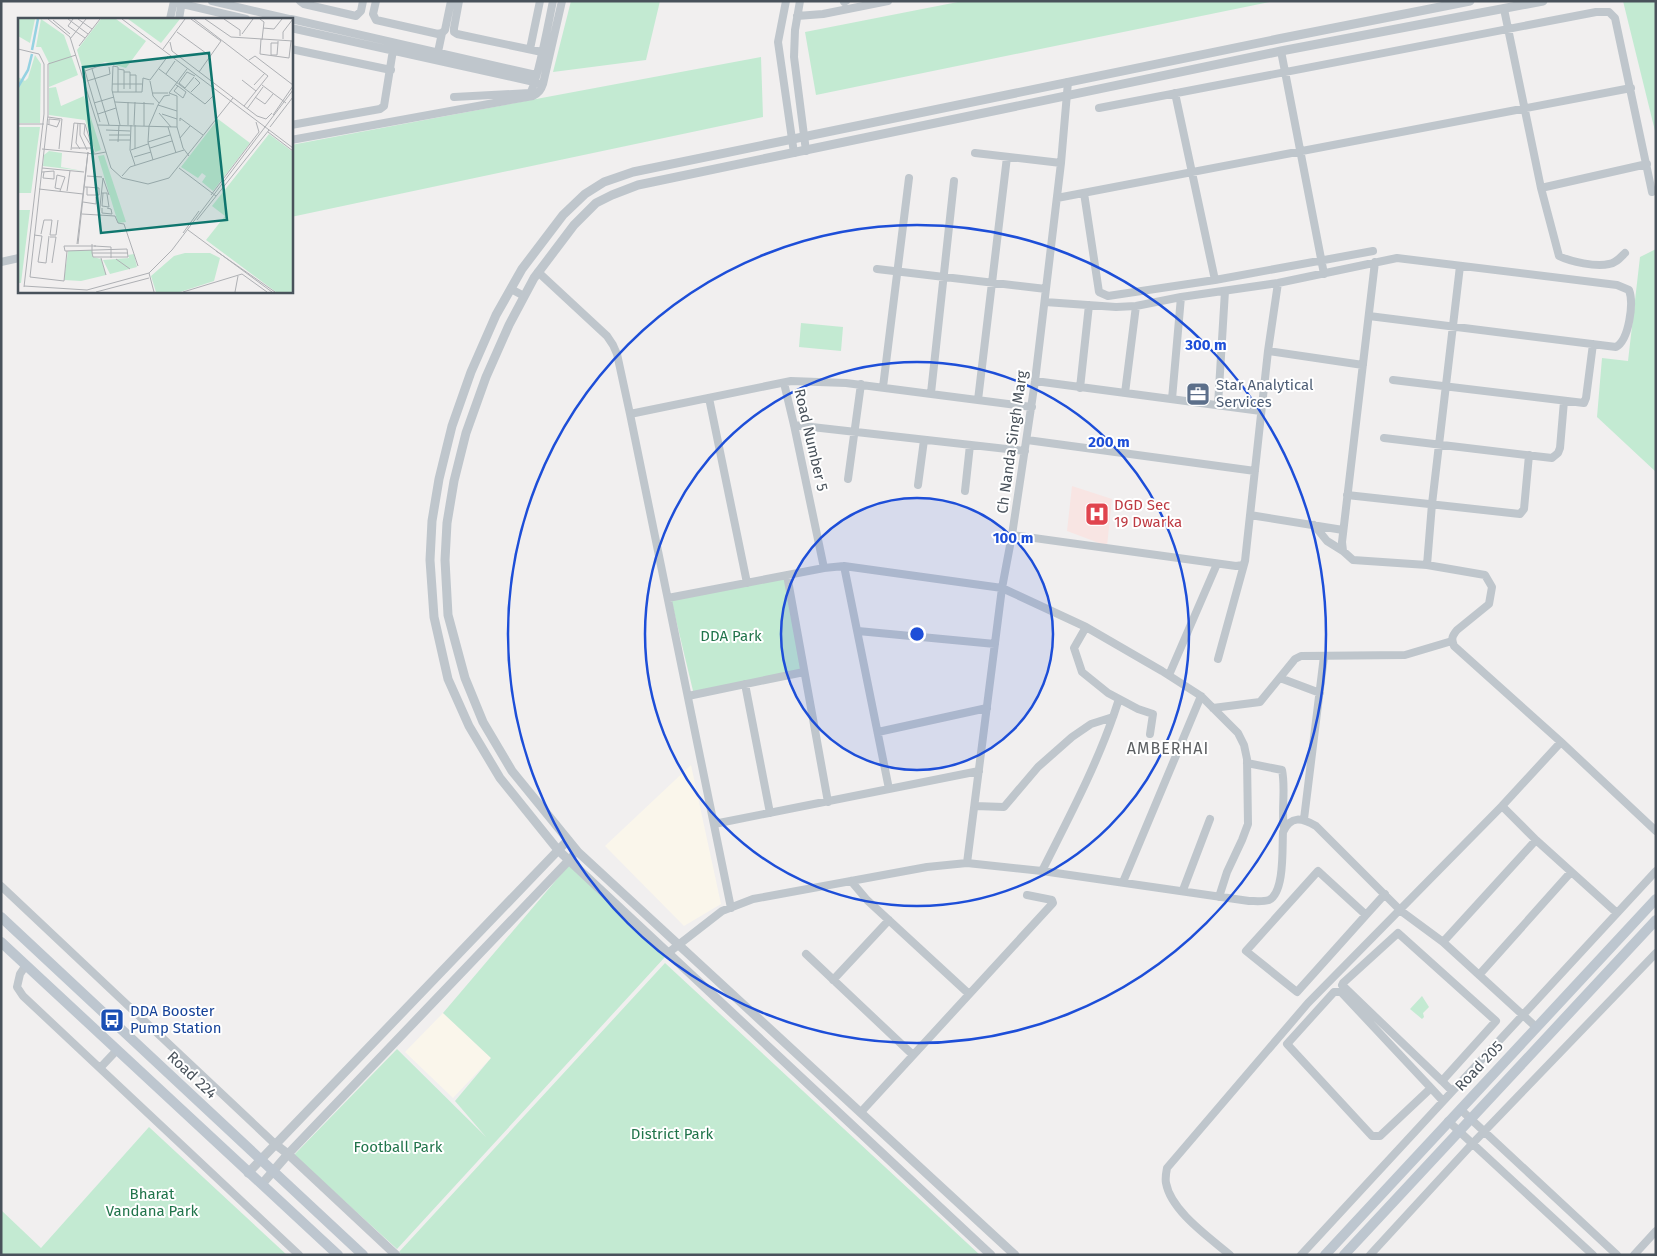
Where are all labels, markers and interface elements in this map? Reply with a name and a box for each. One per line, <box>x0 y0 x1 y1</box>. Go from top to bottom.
inset map <box>18 18 292 292</box>
text: 300 m <box>1184 336 1227 354</box>
street label: Ch Nanda Singh Marg <box>993 369 1031 515</box>
place label: Star Analytical Services <box>1216 376 1314 411</box>
office icon: Star Analytical Services <box>1185 381 1211 407</box>
street label: Road Number 5 <box>790 387 832 493</box>
text: 200 m <box>1088 433 1130 451</box>
place label: DGD Sec 19 Dwarka <box>1114 496 1182 531</box>
hospital icon: DGD Sec 19 Dwarka <box>1084 501 1110 527</box>
text: 100 m <box>993 529 1033 547</box>
centre of rings <box>908 625 926 643</box>
park label: DDA Park <box>700 627 762 645</box>
district label: AMBERHAI <box>1127 739 1209 758</box>
place label: DDA Booster Pump Station <box>130 1002 222 1037</box>
bus stop icon: DDA Booster Pump Station <box>99 1007 125 1033</box>
street label: Road 205 <box>1451 1037 1507 1095</box>
street label: Road 224 <box>164 1048 220 1102</box>
park label: District Park <box>631 1125 714 1143</box>
park label: Football Park <box>354 1138 443 1156</box>
park label: Bharat Vandana Park <box>106 1185 198 1220</box>

